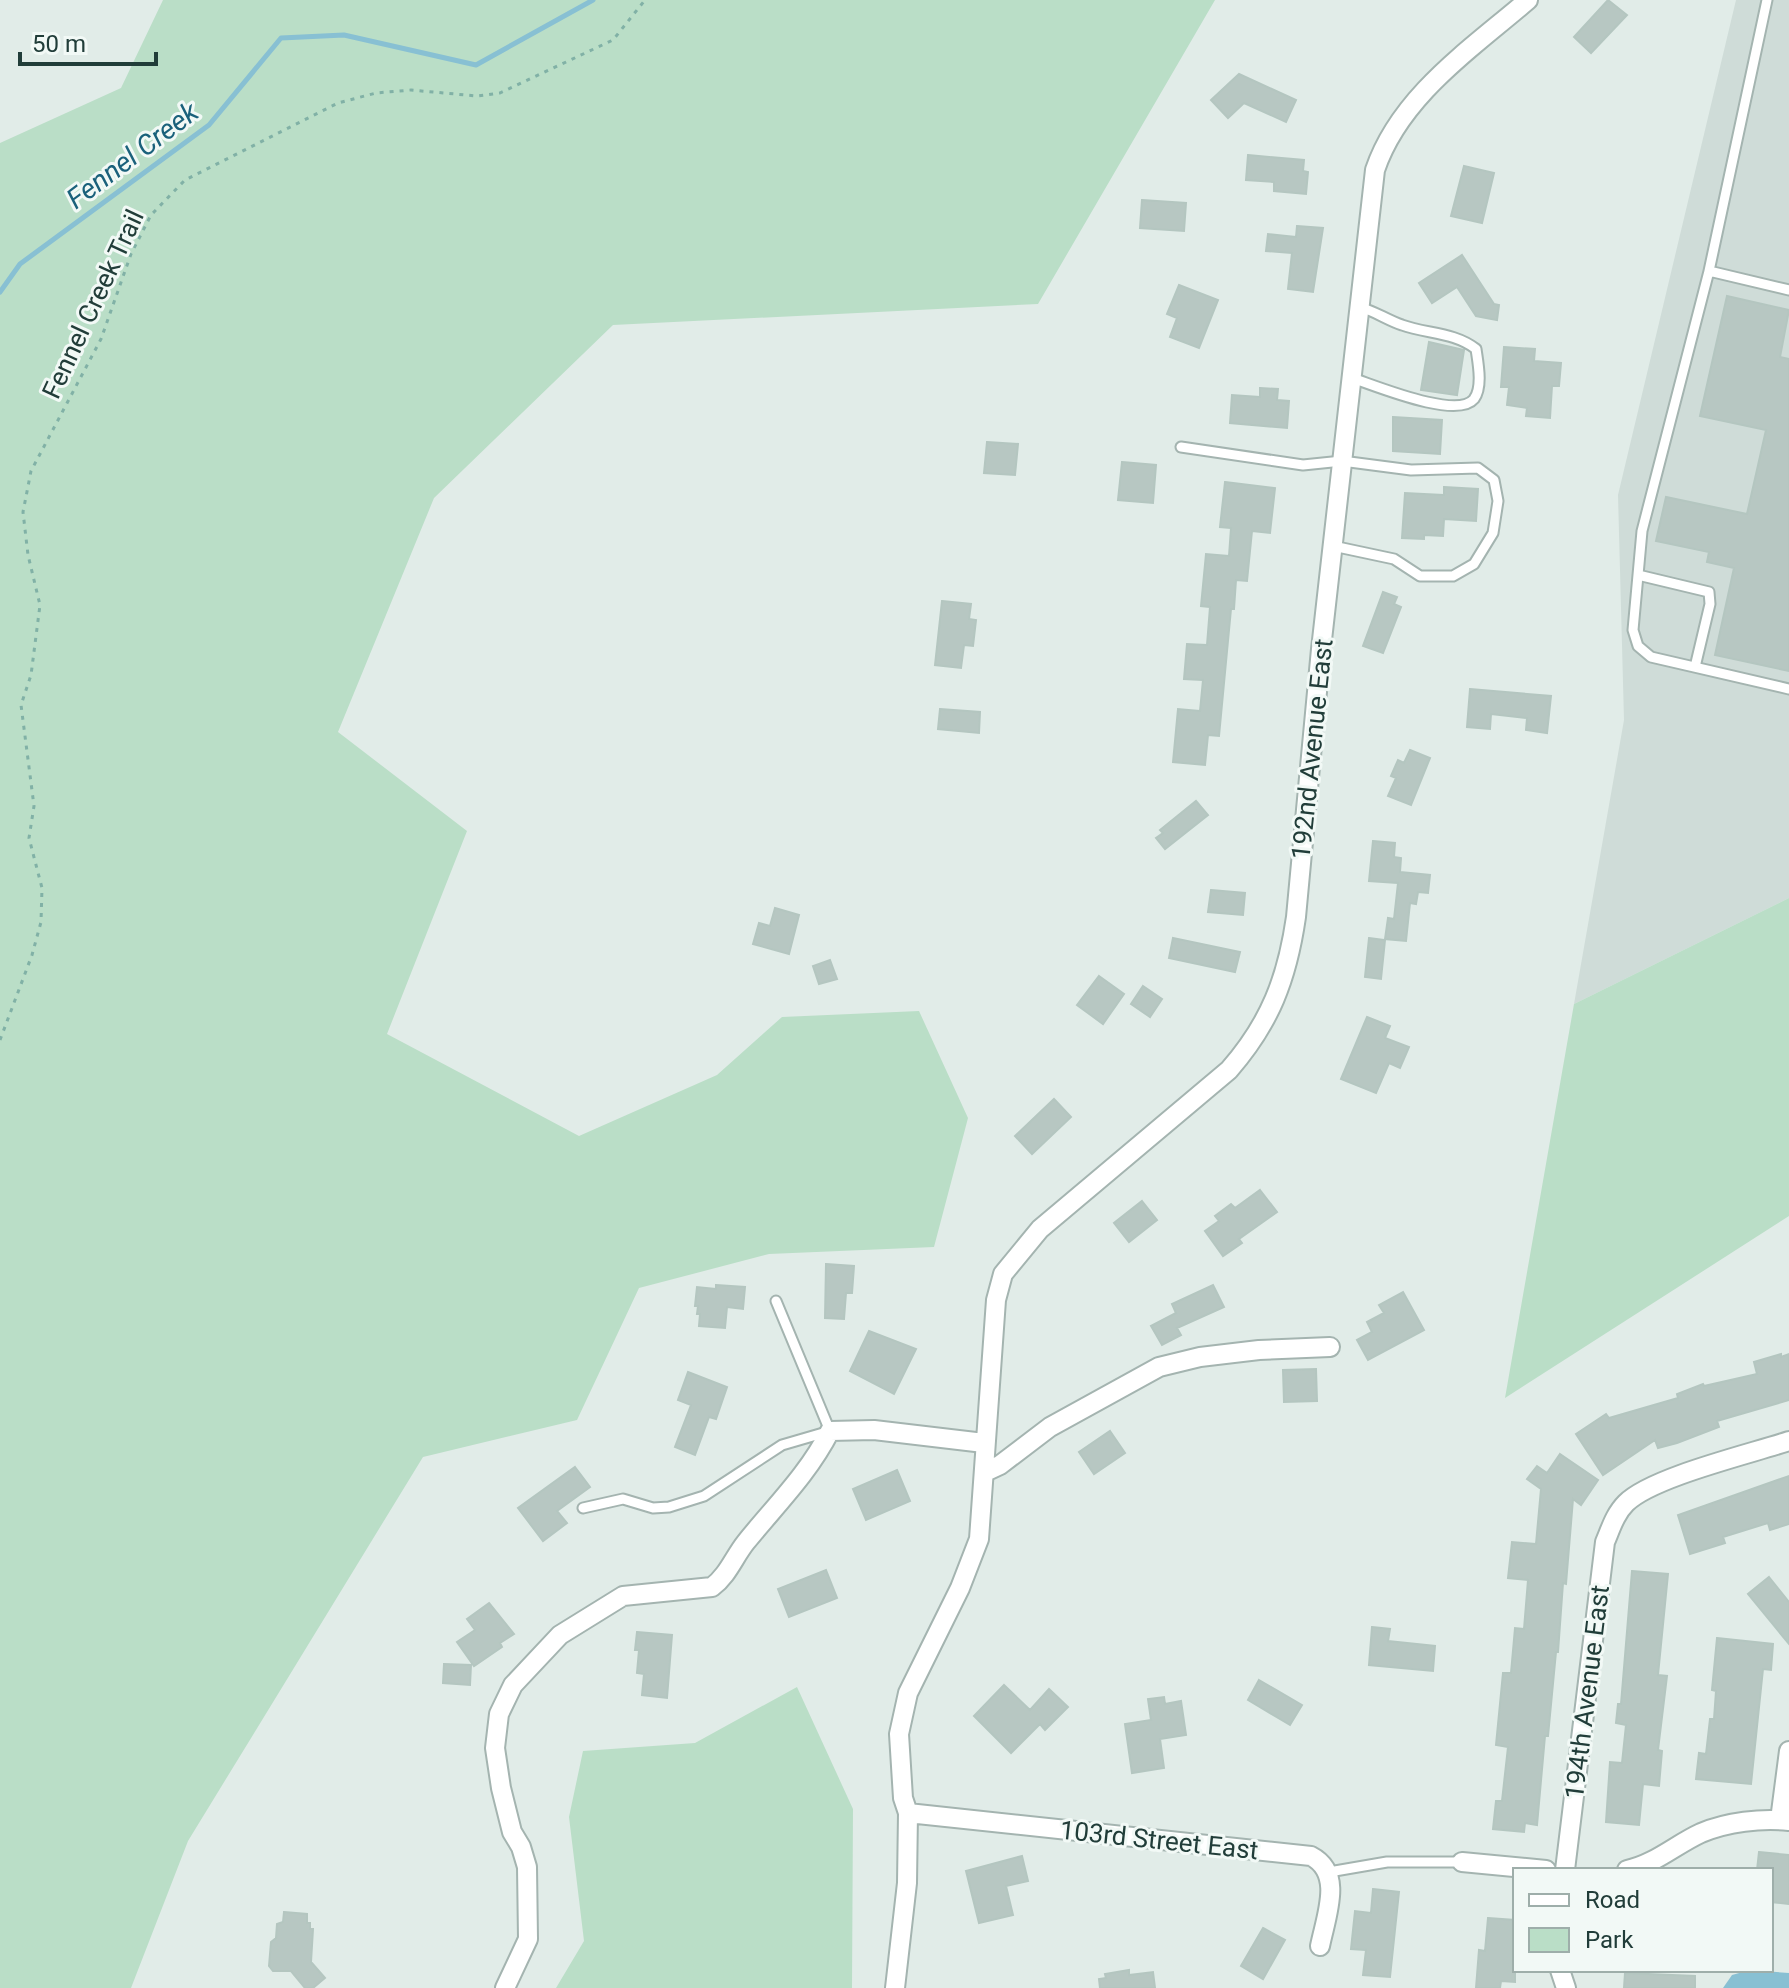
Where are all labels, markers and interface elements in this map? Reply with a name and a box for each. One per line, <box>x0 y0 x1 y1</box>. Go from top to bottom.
scale bar <box>20 16 156 66</box>
text: 50 m <box>32 30 86 58</box>
water label: Fennel Creek <box>60 94 206 216</box>
street label: Fennel Creek Trail <box>36 205 150 403</box>
street label: 192nd Avenue East <box>1285 637 1339 861</box>
street label: 194th Avenue East <box>1559 1583 1615 1801</box>
street label: 103rd Street East <box>1058 1815 1260 1865</box>
legend <box>1513 1868 1773 1972</box>
text: Road <box>1585 1886 1640 1914</box>
text: Park <box>1585 1926 1634 1954</box>

